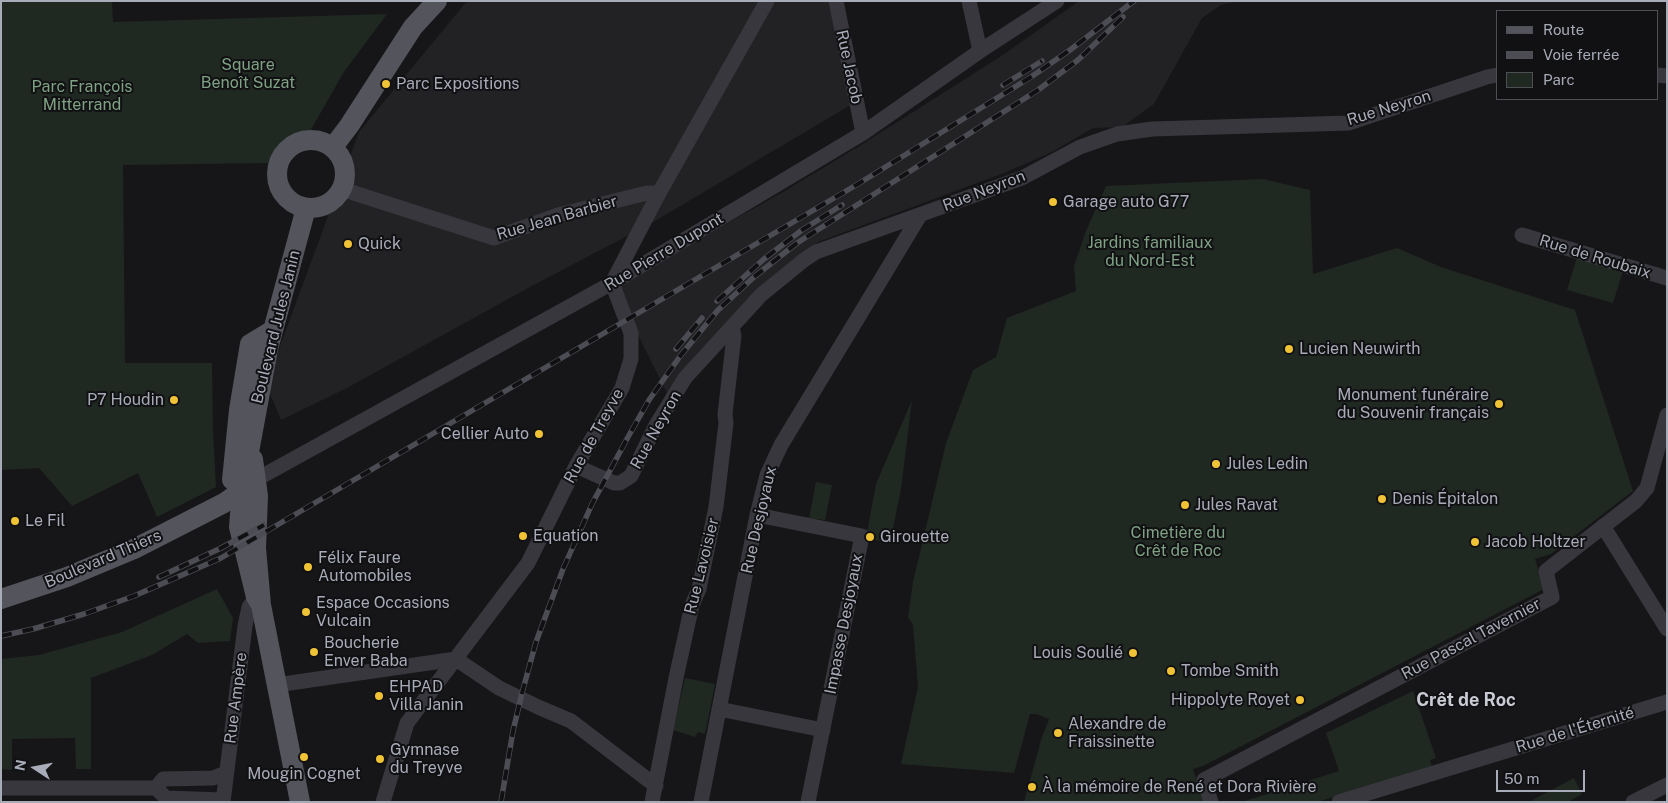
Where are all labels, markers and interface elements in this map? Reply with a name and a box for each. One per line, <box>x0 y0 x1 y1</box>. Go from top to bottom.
legend <box>1496 10 1658 100</box>
text: Route <box>1543 21 1584 38</box>
street label: Rue Jacob <box>832 28 866 106</box>
text: Voie ferrée <box>1543 46 1620 63</box>
park label: Square Benoît Suzat <box>201 55 295 93</box>
text: Parc <box>1543 71 1575 88</box>
place label: Parc Expositions <box>396 74 519 94</box>
park label: Parc François Mitterrand <box>32 77 132 115</box>
marker: Parc Expositions <box>380 78 392 90</box>
street label: Rue Neyron <box>1345 86 1433 130</box>
street label: Rue Neyron <box>940 166 1028 216</box>
street label: Rue Jean Barbier <box>494 192 620 244</box>
place label: Garage auto G77 <box>1063 192 1189 212</box>
marker: Garage auto G77 <box>1047 196 1059 208</box>
street label: Rue Pierre Dupont <box>601 209 727 295</box>
street label: Rue de Roubaix <box>1537 231 1653 283</box>
park label: Jardins familiaux du Nord-Est <box>1087 233 1213 271</box>
place label: Quick <box>358 234 401 254</box>
marker: Quick <box>342 238 354 250</box>
street label: Boulevard Jules Janin <box>248 248 304 406</box>
place label: Lucien Neuwirth <box>1299 339 1421 359</box>
marker: Lucien Neuwirth <box>1283 343 1295 355</box>
street label: Rue de Treyve <box>560 385 628 487</box>
place label: Monument funéraire du Souvenir français <box>1337 385 1489 423</box>
street label: Rue Neyron <box>627 387 685 473</box>
place label: P7 Houdin <box>87 390 164 410</box>
marker: P7 Houdin <box>168 394 180 406</box>
marker: Monument funéraire du Souvenir français <box>1493 398 1505 410</box>
place label: Cellier Auto <box>441 424 529 444</box>
marker: Cellier Auto <box>533 428 545 440</box>
place label: Jules Ledin <box>1226 454 1308 474</box>
marker: Jules Ledin <box>1210 458 1222 470</box>
street label: Rue Desjoyaux <box>737 464 781 576</box>
place label: Denis Épitalon <box>1392 489 1498 509</box>
marker: Denis Épitalon <box>1376 493 1388 505</box>
place label: Jules Ravat <box>1195 495 1278 515</box>
marker: Jules Ravat <box>1179 499 1191 511</box>
place label: Le Fil <box>25 511 65 531</box>
marker: Le Fil <box>9 515 21 527</box>
street label: Rue Lavoisier <box>681 516 723 616</box>
park label: Cimetière du Crêt de Roc <box>1131 523 1225 561</box>
street label: Boulevard Thiers <box>42 526 164 592</box>
place label: Equation <box>533 526 599 546</box>
place label: Girouette <box>880 527 949 547</box>
marker: Equation <box>517 530 529 542</box>
marker: Girouette <box>864 531 876 543</box>
place label: Jacob Holtzer <box>1485 532 1586 552</box>
marker: Jacob Holtzer <box>1469 536 1481 548</box>
place label: Félix Faure Automobiles <box>318 548 412 586</box>
street label: Impasse Desjoyaux <box>821 552 867 696</box>
marker: Félix Faure Automobiles <box>302 561 314 573</box>
place label: Espace Occasions Vulcain <box>316 593 450 631</box>
street label: Rue Pascal Tavernier <box>1398 594 1544 684</box>
marker: Espace Occasions Vulcain <box>300 606 312 618</box>
place label: Boucherie Enver Baba <box>324 633 408 671</box>
place label: Louis Soulié <box>1033 643 1123 663</box>
marker: Boucherie Enver Baba <box>308 646 320 658</box>
marker: Louis Soulié <box>1127 647 1139 659</box>
street label: Rue Ampère <box>221 651 251 745</box>
place label: Tombe Smith <box>1181 661 1279 681</box>
marker: Tombe Smith <box>1165 665 1177 677</box>
place label: EHPAD Villa Janin <box>389 677 464 715</box>
district label: Crêt de Roc <box>1416 689 1516 711</box>
marker: EHPAD Villa Janin <box>373 690 385 702</box>
place label: Hippolyte Royet <box>1171 690 1290 710</box>
marker: Hippolyte Royet <box>1294 694 1306 706</box>
street label: Rue de l'Éternité <box>1514 703 1636 757</box>
place label: Alexandre de Fraissinette <box>1068 714 1166 752</box>
marker: Alexandre de Fraissinette <box>1052 727 1064 739</box>
place label: Gymnase du Treyve <box>390 740 462 778</box>
north arrow <box>10 743 60 793</box>
marker: Mougin Cognet <box>298 751 310 763</box>
marker: Gymnase du Treyve <box>374 753 386 765</box>
text: N <box>11 758 29 772</box>
scale bar <box>1498 760 1587 792</box>
place label: Mougin Cognet <box>247 764 361 784</box>
text: 50 m <box>1504 770 1539 787</box>
place label: À la mémoire de René et Dora Rivière <box>1042 777 1317 797</box>
marker: À la mémoire de René et Dora Rivière <box>1026 781 1038 793</box>

